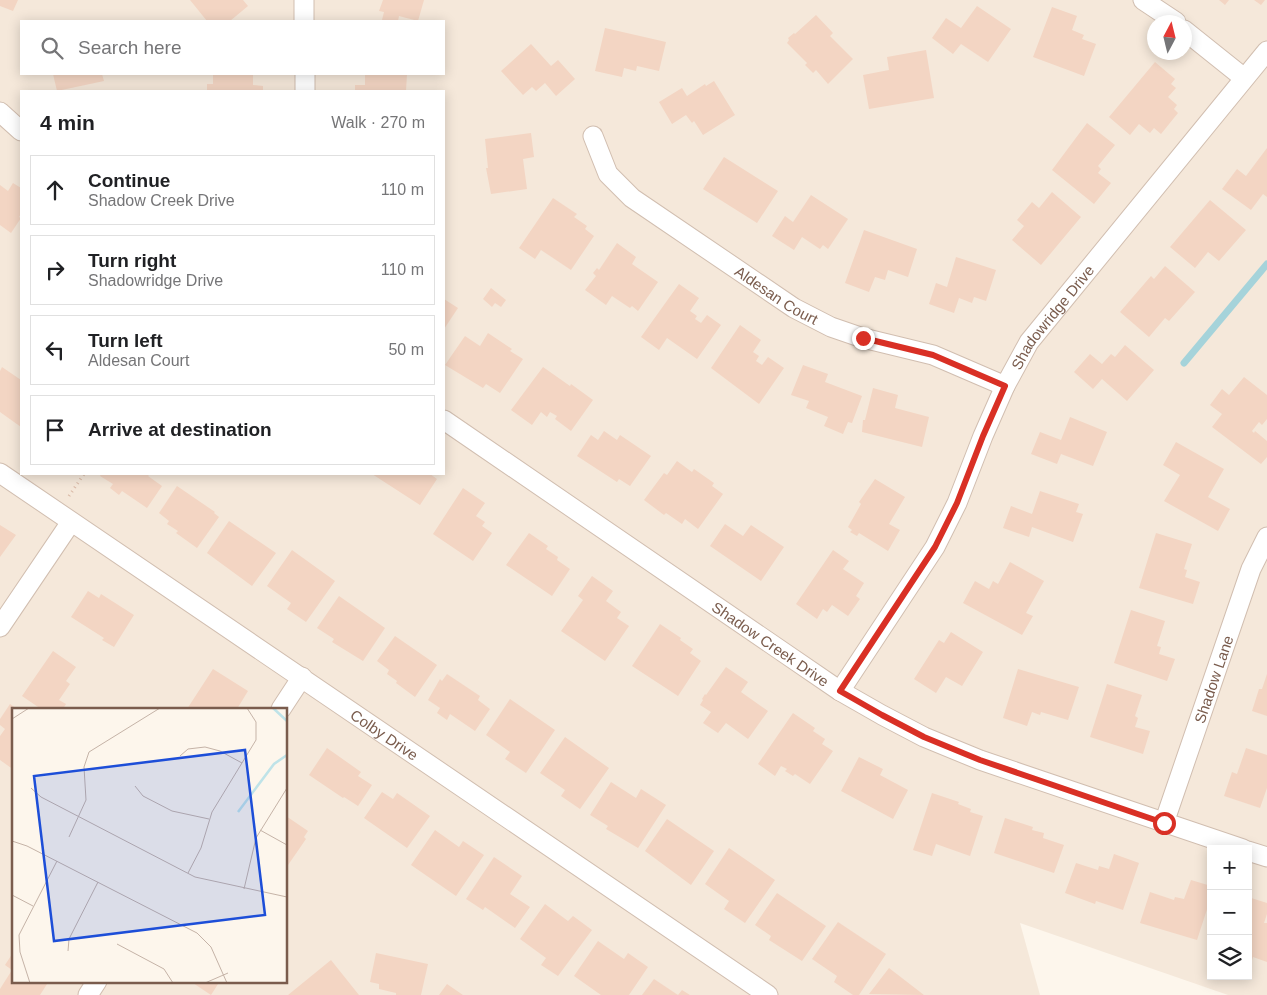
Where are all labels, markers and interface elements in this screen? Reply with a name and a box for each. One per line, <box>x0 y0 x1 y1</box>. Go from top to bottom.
north arrow <box>1147 15 1192 60</box>
search box <box>20 20 445 75</box>
icon: search <box>38 34 66 62</box>
text: Search here <box>78 37 182 58</box>
text: 4 min <box>40 111 95 134</box>
text: Walk · 270 m <box>331 114 425 131</box>
text: Continue <box>88 170 170 191</box>
icon: ahead <box>41 176 69 204</box>
text: 110 m <box>381 181 424 198</box>
text: Shadow Creek Drive <box>88 192 235 209</box>
text: Turn right <box>88 250 176 271</box>
icon: right <box>41 256 69 284</box>
text: 110 m <box>381 261 424 278</box>
street label: Shadowridge Drive <box>1007 261 1097 372</box>
street label: Aldesan Court <box>732 262 822 328</box>
text: Shadowridge Drive <box>88 272 223 289</box>
route end <box>852 327 875 350</box>
text: Turn left <box>88 330 163 351</box>
icon: left <box>41 336 69 364</box>
text: 50 m <box>388 341 424 358</box>
text: Aldesan Court <box>88 352 189 369</box>
icon: arrive <box>41 416 69 444</box>
text: Arrive at destination <box>88 419 272 440</box>
street label: Shadow Creek Drive <box>709 598 832 690</box>
street label: Shadow Lane <box>1190 633 1236 725</box>
street label: Colby Drive <box>348 706 421 763</box>
inset map <box>12 708 288 982</box>
route start <box>1153 812 1176 835</box>
map controls <box>1207 845 1252 980</box>
button: + <box>1207 845 1252 890</box>
button: − <box>1207 890 1252 935</box>
button: layers <box>1207 935 1252 980</box>

